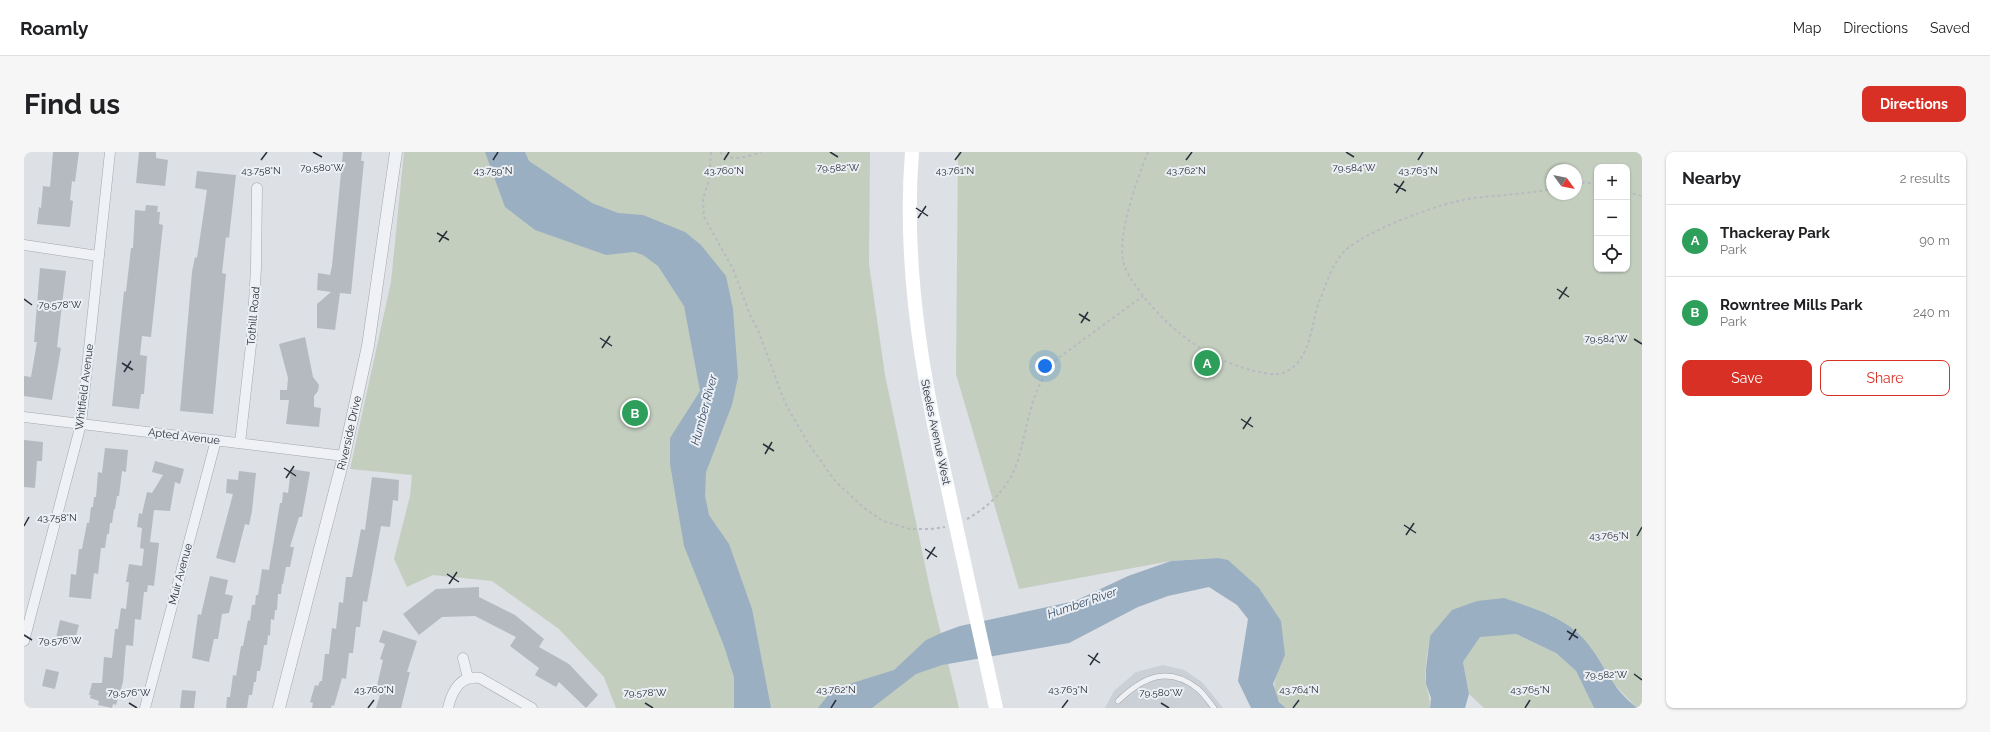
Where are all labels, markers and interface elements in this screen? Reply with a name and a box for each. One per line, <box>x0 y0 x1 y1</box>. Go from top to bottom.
text: Roamly <box>20 17 88 39</box>
text: Map <box>1793 20 1821 36</box>
text: Directions <box>1843 20 1908 36</box>
text: Saved <box>1930 20 1970 36</box>
button: Directions <box>1862 86 1966 122</box>
text: Find us <box>24 88 120 121</box>
text: 79.580°W <box>300 162 344 173</box>
text: 79.582°W <box>817 162 860 173</box>
text: 79.584°W <box>1333 162 1376 173</box>
north arrow <box>1546 164 1582 200</box>
map controls <box>1594 164 1630 272</box>
button: + <box>1594 164 1630 200</box>
text: 43.758°N <box>241 165 281 176</box>
text: 43.759°N <box>474 165 512 176</box>
text: 43.760°N <box>704 165 744 176</box>
text: 43.761°N <box>936 165 974 176</box>
text: 43.762°N <box>1166 165 1206 176</box>
text: 43.763°N <box>1398 165 1438 176</box>
text: Nearby <box>1682 168 1741 188</box>
text: 2 results <box>1900 171 1950 186</box>
button: − <box>1594 200 1630 236</box>
text: Thackeray Park <box>1720 224 1830 242</box>
text: A <box>1691 233 1699 248</box>
text: 90 m <box>1919 233 1950 248</box>
button: locate <box>1594 236 1630 272</box>
text: Park <box>1720 242 1747 257</box>
street label: Tothill Road <box>244 286 263 346</box>
text: Rowntree Mills Park <box>1720 296 1863 314</box>
text: 79.578°W <box>39 299 82 310</box>
text: B <box>1691 305 1699 320</box>
text: 240 m <box>1913 305 1950 320</box>
text: Park <box>1720 314 1747 329</box>
text: 79.584°W <box>1585 333 1628 344</box>
street label: Whitfield Avenue <box>73 343 96 431</box>
pin: A <box>1194 348 1220 378</box>
your location <box>1035 356 1055 376</box>
button: Save <box>1682 360 1812 396</box>
button: Share <box>1820 360 1950 396</box>
water label: Humber River <box>688 372 720 447</box>
street label: Steeles Avenue West <box>918 378 953 486</box>
street label: Riverside Drive <box>335 394 364 471</box>
pin: B <box>622 398 648 428</box>
street label: Apted Avenue <box>147 426 221 447</box>
text: 43.758°N <box>37 512 77 523</box>
text: 43.765°N <box>1589 530 1629 541</box>
street label: Muir Avenue <box>166 541 195 606</box>
water label: Humber River <box>1045 584 1119 621</box>
text: 79.576°W <box>39 635 82 646</box>
text: 79.582°W <box>1585 669 1628 680</box>
text: 43.760°N <box>354 684 394 695</box>
text: 43.762°N <box>816 684 856 695</box>
text: 43.763°N <box>1048 684 1088 695</box>
text: 43.764°N <box>1279 684 1319 695</box>
text: 43.765°N <box>1510 684 1550 695</box>
text: 79.576°W <box>108 687 151 698</box>
text: 79.578°W <box>624 687 667 698</box>
text: 79.580°W <box>1139 687 1183 698</box>

